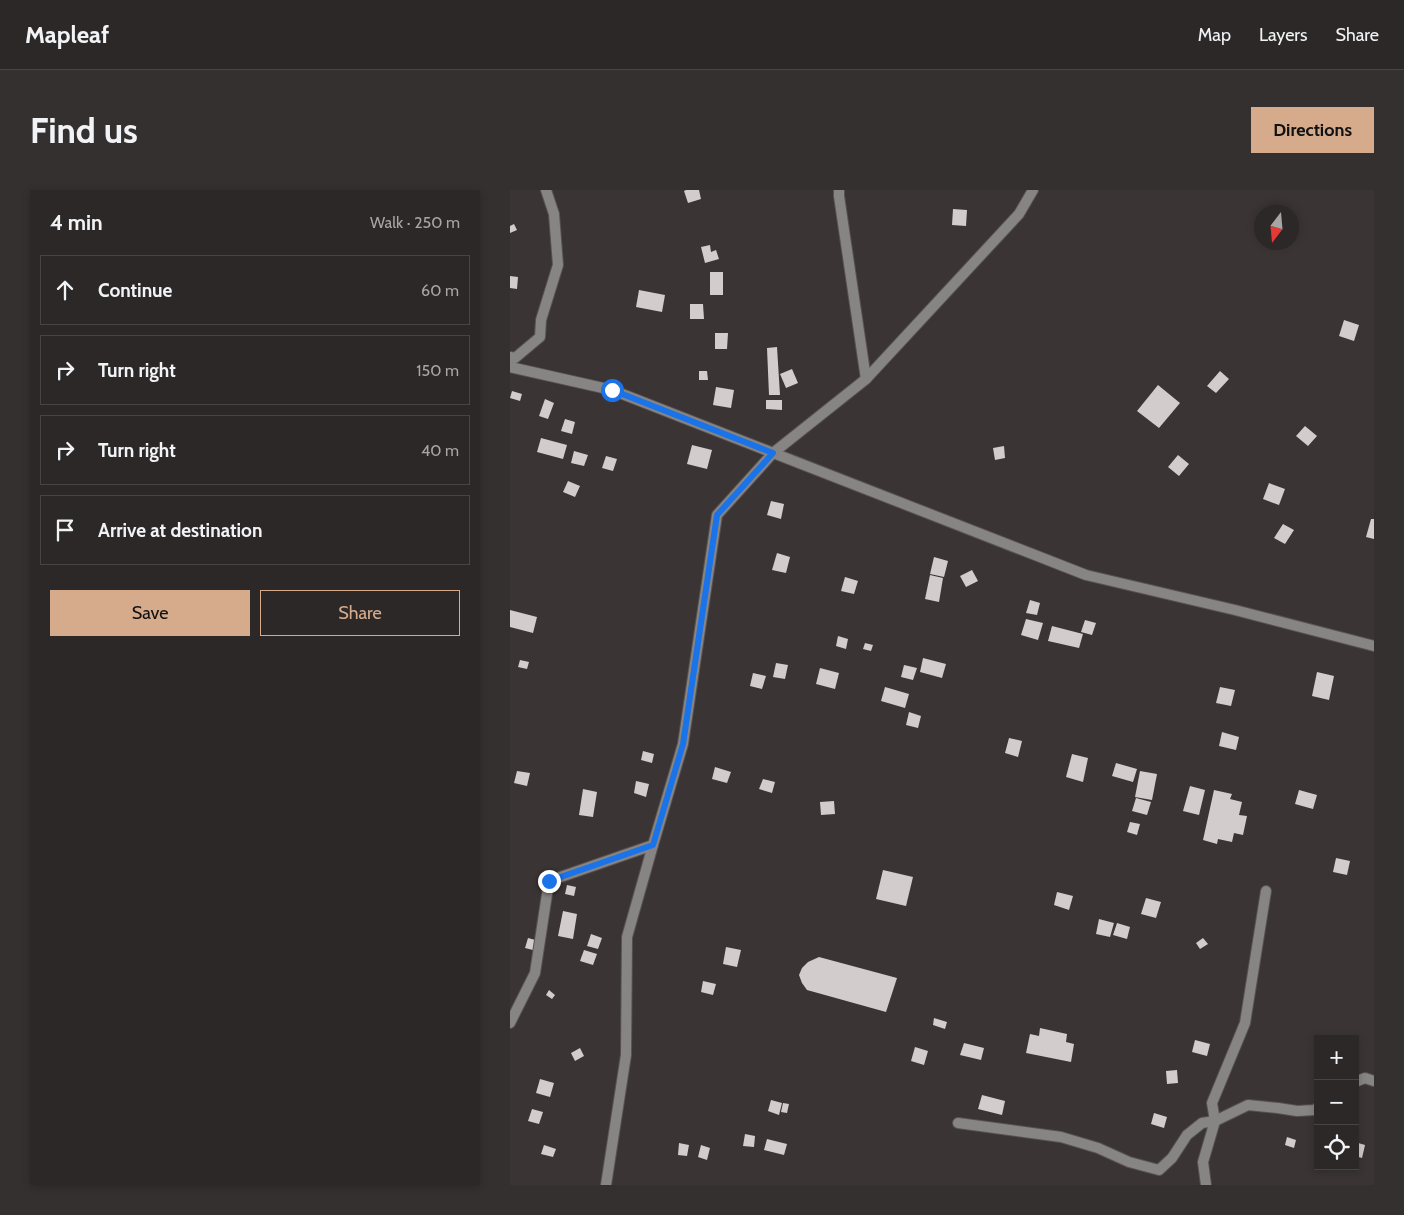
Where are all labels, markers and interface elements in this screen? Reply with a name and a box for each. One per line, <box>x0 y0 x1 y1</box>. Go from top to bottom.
text: Mapleaf <box>25 20 109 49</box>
text: Map <box>1198 24 1231 46</box>
text: Layers <box>1259 24 1308 46</box>
text: Share <box>1336 24 1379 46</box>
button: Directions <box>1251 107 1374 153</box>
text: Find us <box>30 109 138 152</box>
north arrow <box>1254 205 1299 250</box>
text: 4 min <box>50 210 103 235</box>
text: Walk · 250 m <box>370 213 460 232</box>
icon: ahead <box>51 276 79 304</box>
text: Continue <box>98 279 172 302</box>
text: 60 m <box>421 281 459 300</box>
icon: right <box>51 356 79 384</box>
text: Turn right <box>98 359 176 382</box>
text: 150 m <box>416 361 459 380</box>
route start <box>601 379 624 402</box>
icon: right <box>51 436 79 464</box>
text: Turn right <box>98 439 176 462</box>
text: 40 m <box>421 441 459 460</box>
icon: arrive <box>51 516 79 544</box>
text: Arrive at destination <box>98 519 262 542</box>
button: Save <box>50 590 250 636</box>
button: Share <box>260 590 460 636</box>
route end <box>538 870 561 893</box>
map controls <box>1314 1035 1359 1170</box>
button: + <box>1314 1035 1359 1080</box>
button: − <box>1314 1080 1359 1125</box>
button: locate <box>1314 1125 1359 1170</box>

